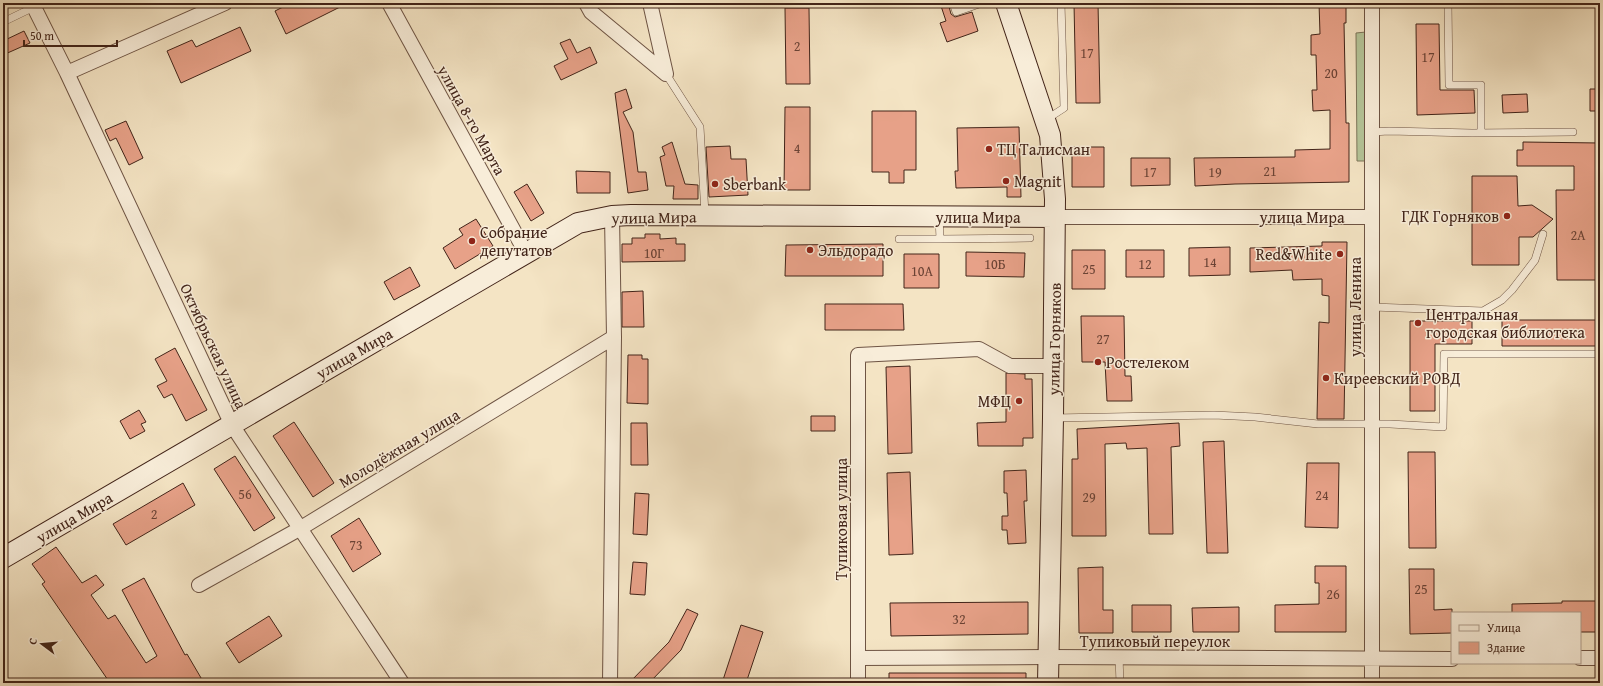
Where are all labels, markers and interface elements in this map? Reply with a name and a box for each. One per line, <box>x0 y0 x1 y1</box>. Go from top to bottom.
scale bar <box>24 22 117 48</box>
text: 50 m <box>30 27 54 44</box>
house number: 2 <box>794 36 800 56</box>
house number: 17 <box>1080 43 1094 63</box>
house number: 17 <box>1421 47 1435 67</box>
street label: улица 8-го Марта <box>431 60 512 180</box>
house number: 20 <box>1324 63 1338 83</box>
place label: ТЦ Талисман <box>997 137 1090 161</box>
house number: 4 <box>794 138 801 158</box>
marker: ТЦ Талисман <box>984 144 994 154</box>
house number: 21 <box>1263 161 1277 181</box>
house number: 17 <box>1143 162 1157 182</box>
house number: 19 <box>1208 162 1222 182</box>
place label: Magnit <box>1014 169 1062 193</box>
place label: Sberbank <box>723 172 787 196</box>
marker: Magnit <box>1001 176 1011 186</box>
marker: Sberbank <box>710 179 720 189</box>
street label: улица Мира <box>610 204 697 230</box>
place label: ГДК Горняков <box>1401 204 1499 228</box>
street label: улица Мира <box>934 205 1021 229</box>
street label: улица Мира <box>1258 205 1345 229</box>
marker: ГДК Горняков <box>1502 211 1512 221</box>
place label: Собрание депутатов <box>480 220 553 262</box>
house number: 2А <box>1570 225 1586 245</box>
marker: Собрание депутатов <box>467 236 477 246</box>
place label: Эльдорадо <box>818 238 893 262</box>
place label: Red&White <box>1256 242 1332 266</box>
house number: 10Г <box>644 243 664 263</box>
marker: Эльдорадо <box>805 245 815 255</box>
marker: Red&White <box>1335 249 1345 259</box>
house number: 14 <box>1203 252 1217 272</box>
house number: 10Б <box>984 254 1006 274</box>
house number: 12 <box>1138 254 1152 274</box>
street label: улица Ленина <box>1343 257 1367 358</box>
house number: 25 <box>1082 259 1096 279</box>
house number: 10А <box>911 261 933 281</box>
street label: Октябрьская улица <box>174 279 254 413</box>
street label: улица Горняков <box>1041 282 1067 397</box>
place label: Центральная городская библиотека <box>1426 302 1585 344</box>
marker: Центральная городская библиотека <box>1413 318 1423 328</box>
street label: улица Мира <box>310 321 397 385</box>
house number: 27 <box>1096 329 1110 349</box>
place label: Ростелеком <box>1106 350 1189 374</box>
marker: Ростелеком <box>1093 357 1103 367</box>
place label: Киреевский РОВД <box>1334 366 1460 390</box>
marker: Киреевский РОВД <box>1321 373 1331 383</box>
place label: МФЦ <box>978 389 1011 413</box>
marker: МФЦ <box>1014 396 1024 406</box>
street label: Молодёжная улица <box>334 402 464 494</box>
street label: Тупиковая улица <box>829 457 853 580</box>
house number: 56 <box>238 484 252 504</box>
street label: улица Мира <box>30 485 117 549</box>
house number: 24 <box>1315 485 1329 505</box>
house number: 29 <box>1082 487 1096 507</box>
house number: 2 <box>151 504 157 524</box>
house number: 73 <box>349 535 363 555</box>
house number: 25 <box>1414 579 1428 599</box>
house number: 26 <box>1326 584 1340 604</box>
house number: 32 <box>952 609 966 629</box>
legend <box>1451 612 1581 664</box>
text: Улица <box>1487 619 1521 636</box>
north arrow <box>22 624 62 664</box>
street label: Тупиковый переулок <box>1080 629 1231 653</box>
text: С <box>24 636 41 646</box>
text: Здание <box>1487 639 1526 656</box>

